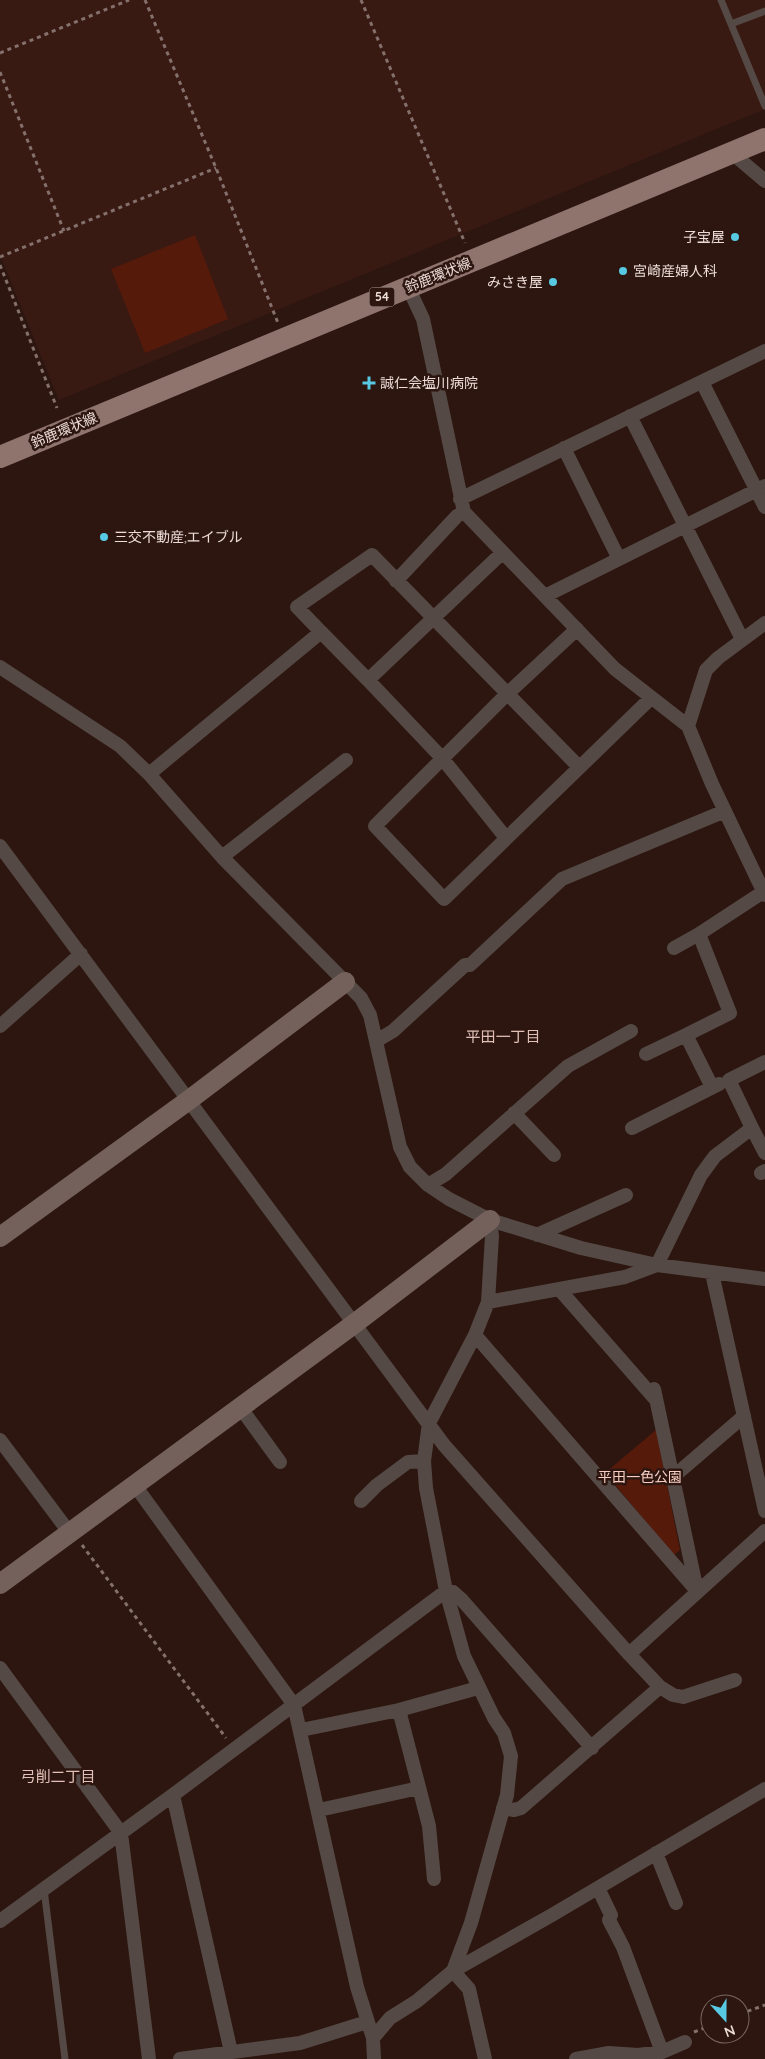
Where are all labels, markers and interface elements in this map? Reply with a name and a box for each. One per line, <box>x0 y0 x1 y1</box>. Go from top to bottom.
place label: 子宝屋 <box>683 228 725 246</box>
marker: 子宝屋 <box>729 231 741 243</box>
street label: 鈴鹿環状線 <box>402 254 474 296</box>
place label: 宮崎産婦人科 <box>633 262 717 280</box>
marker: 宮崎産婦人科 <box>617 265 629 277</box>
place label: みさき屋 <box>487 273 543 291</box>
marker: みさき屋 <box>547 276 559 288</box>
road number: 54 <box>370 288 394 306</box>
place label: 誠仁会塩川病院 <box>380 374 478 392</box>
marker: 誠仁会塩川病院 <box>362 376 376 390</box>
street label: 鈴鹿環状線 <box>28 408 100 452</box>
place label: 三交不動産;エイブル <box>114 528 243 546</box>
marker: 三交不動産;エイブル <box>98 531 110 543</box>
district label: 平田一丁目 <box>465 1027 541 1046</box>
park label: 平田一色公園 <box>598 1468 682 1486</box>
district label: 弓削二丁目 <box>20 1767 96 1786</box>
north arrow <box>700 1994 750 2044</box>
text: N <box>722 2021 738 2041</box>

